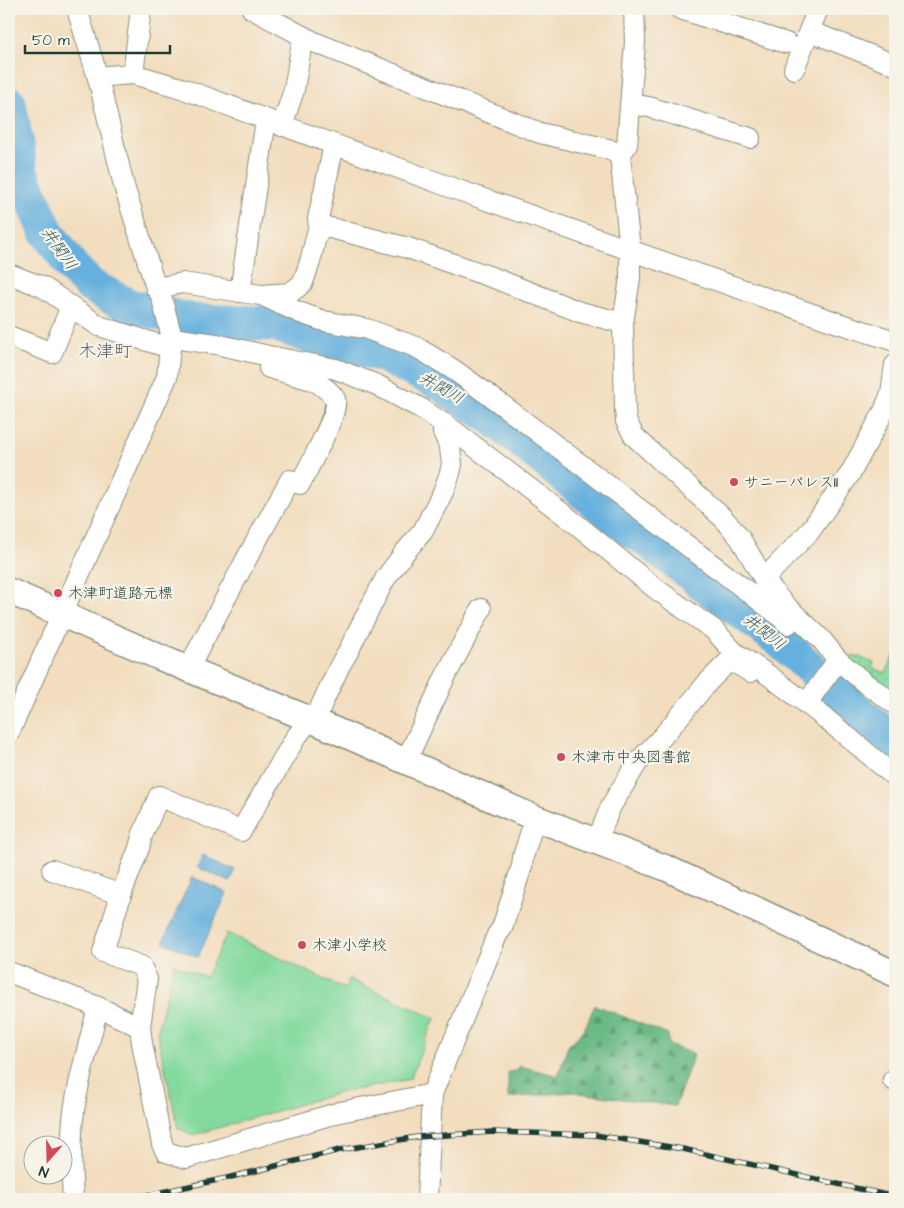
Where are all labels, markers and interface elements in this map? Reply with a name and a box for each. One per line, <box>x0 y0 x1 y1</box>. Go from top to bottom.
scale bar <box>25 22 170 54</box>
text: 50 m <box>32 30 70 51</box>
water label: 井関川 <box>36 223 82 275</box>
district label: 木津町 <box>78 339 132 364</box>
water label: 井関川 <box>415 366 468 409</box>
place label: サニーパレスII <box>744 472 838 493</box>
marker: サニーパレスII <box>728 476 740 488</box>
place label: 木津町道路元標 <box>68 583 173 604</box>
marker: 木津町道路元標 <box>52 587 64 599</box>
water label: 井関川 <box>739 608 790 655</box>
place label: 木津市中央図書館 <box>571 747 691 768</box>
marker: 木津市中央図書館 <box>555 751 567 763</box>
place label: 木津小学校 <box>312 935 387 956</box>
marker: 木津小学校 <box>296 939 308 951</box>
north arrow <box>22 1136 72 1186</box>
text: N <box>36 1160 51 1182</box>

